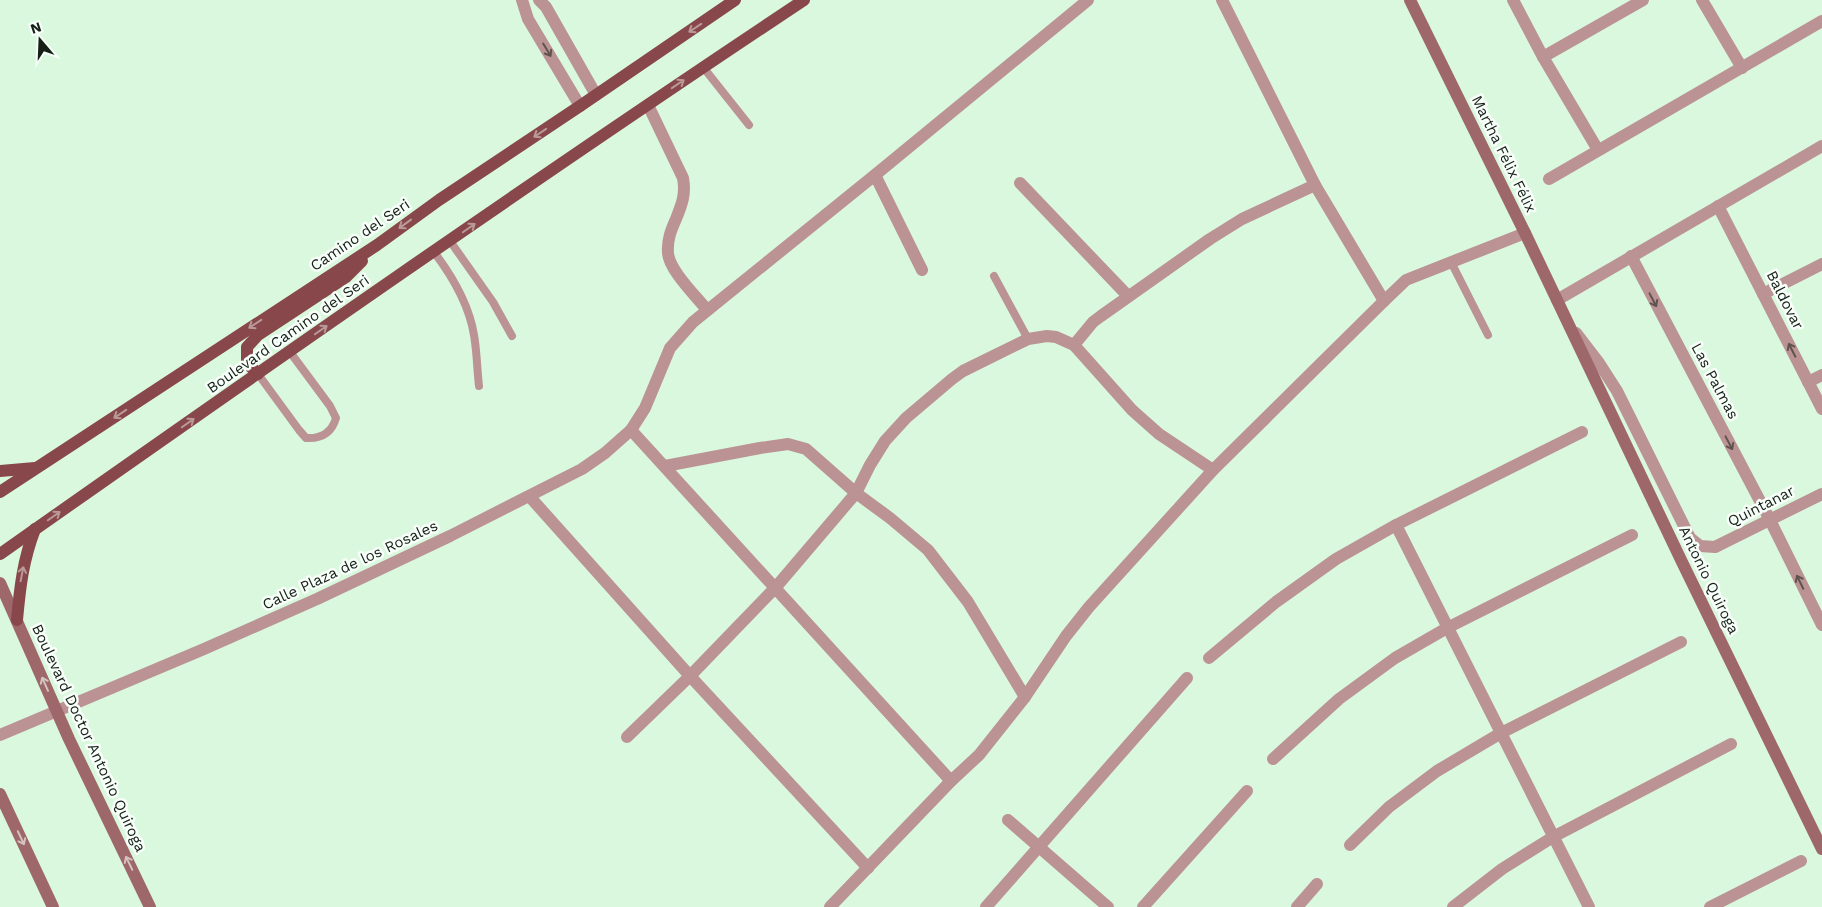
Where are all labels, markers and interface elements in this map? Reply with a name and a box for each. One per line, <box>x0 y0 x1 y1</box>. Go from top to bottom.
north arrow <box>15 15 65 65</box>
text: N <box>28 18 43 37</box>
one-way arrow <box>688 23 702 33</box>
one-way arrow <box>542 43 552 57</box>
one-way arrow <box>671 79 685 89</box>
street label: Martha Félix Félix <box>1468 93 1540 215</box>
one-way arrow <box>533 128 547 138</box>
street label: Camino del Seri <box>307 195 413 275</box>
one-way arrow <box>399 219 412 230</box>
one-way arrow <box>462 223 476 233</box>
street label: Baldovar <box>1763 268 1807 332</box>
street label: Boulevard Camino del Seri <box>204 271 372 397</box>
one-way arrow <box>1648 292 1658 307</box>
one-way arrow <box>249 319 263 329</box>
one-way arrow <box>314 325 328 335</box>
street label: Las Palmas <box>1687 340 1743 422</box>
one-way arrow <box>1787 343 1796 358</box>
one-way arrow <box>113 409 127 419</box>
one-way arrow <box>181 418 195 428</box>
one-way arrow <box>1725 435 1734 450</box>
street label: Quintanar <box>1725 482 1797 530</box>
one-way arrow <box>47 511 61 521</box>
street label: Calle Plaza de los Rosales <box>260 516 441 614</box>
street label: Antonio Quiroga <box>1675 523 1743 637</box>
one-way arrow <box>17 566 27 582</box>
one-way arrow <box>1795 574 1805 589</box>
street label: Boulevard Doctor Antonio Quiroga <box>28 621 150 855</box>
one-way arrow <box>40 677 50 692</box>
one-way arrow <box>16 830 26 845</box>
one-way arrow <box>124 856 133 871</box>

